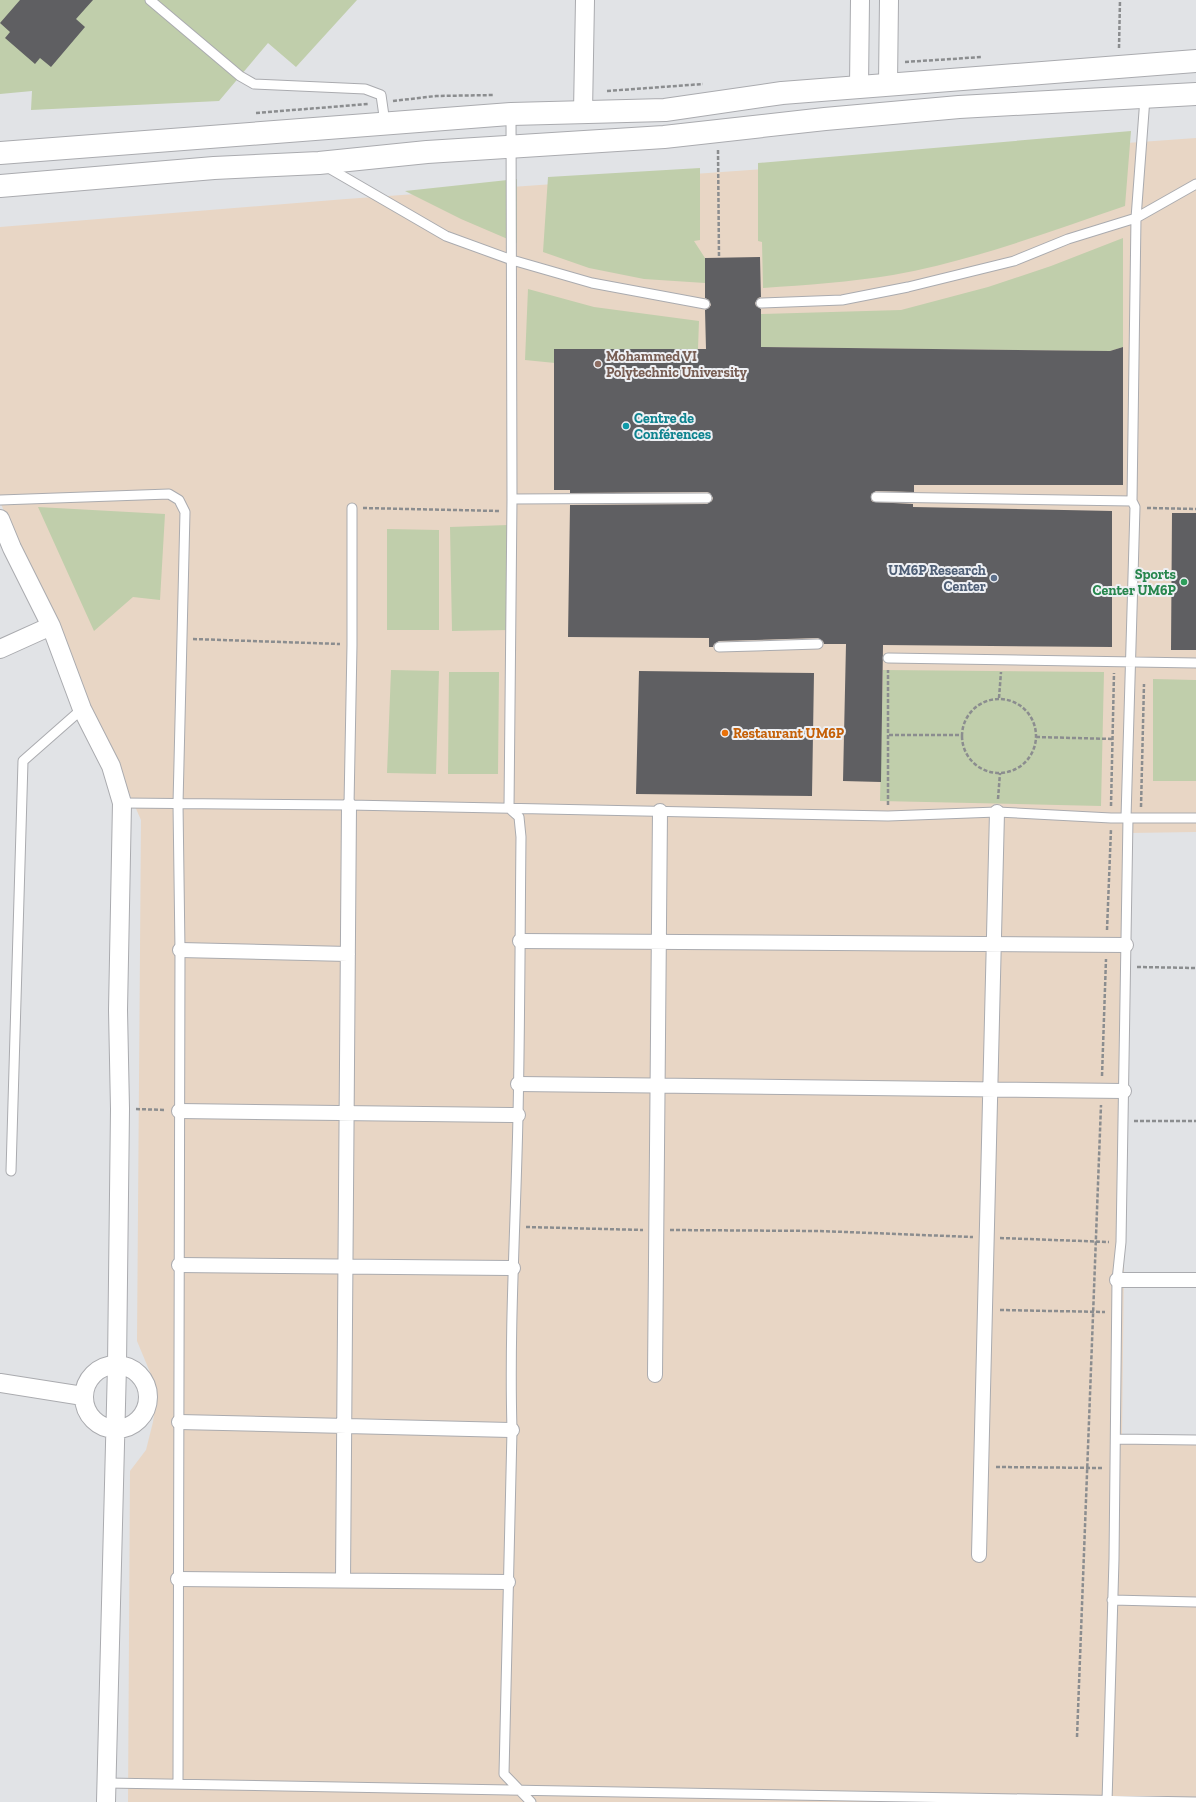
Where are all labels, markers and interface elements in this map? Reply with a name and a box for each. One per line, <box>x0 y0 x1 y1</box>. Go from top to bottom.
place label: Mohammed VI Polytechnic University <box>606 348 748 381</box>
marker: Mohammed VI Polytechnic University <box>593 359 603 369</box>
place label: Centre de Conférences <box>634 410 712 443</box>
marker: Centre de Conférences <box>621 421 631 431</box>
place label: UM6P Research Center <box>888 562 986 595</box>
place label: Sports Center UM6P <box>1092 566 1177 599</box>
marker: UM6P Research Center <box>989 573 999 583</box>
marker: Sports Center UM6P <box>1179 577 1189 587</box>
place label: Restaurant UM6P <box>733 725 845 742</box>
marker: Restaurant UM6P <box>720 728 730 738</box>

